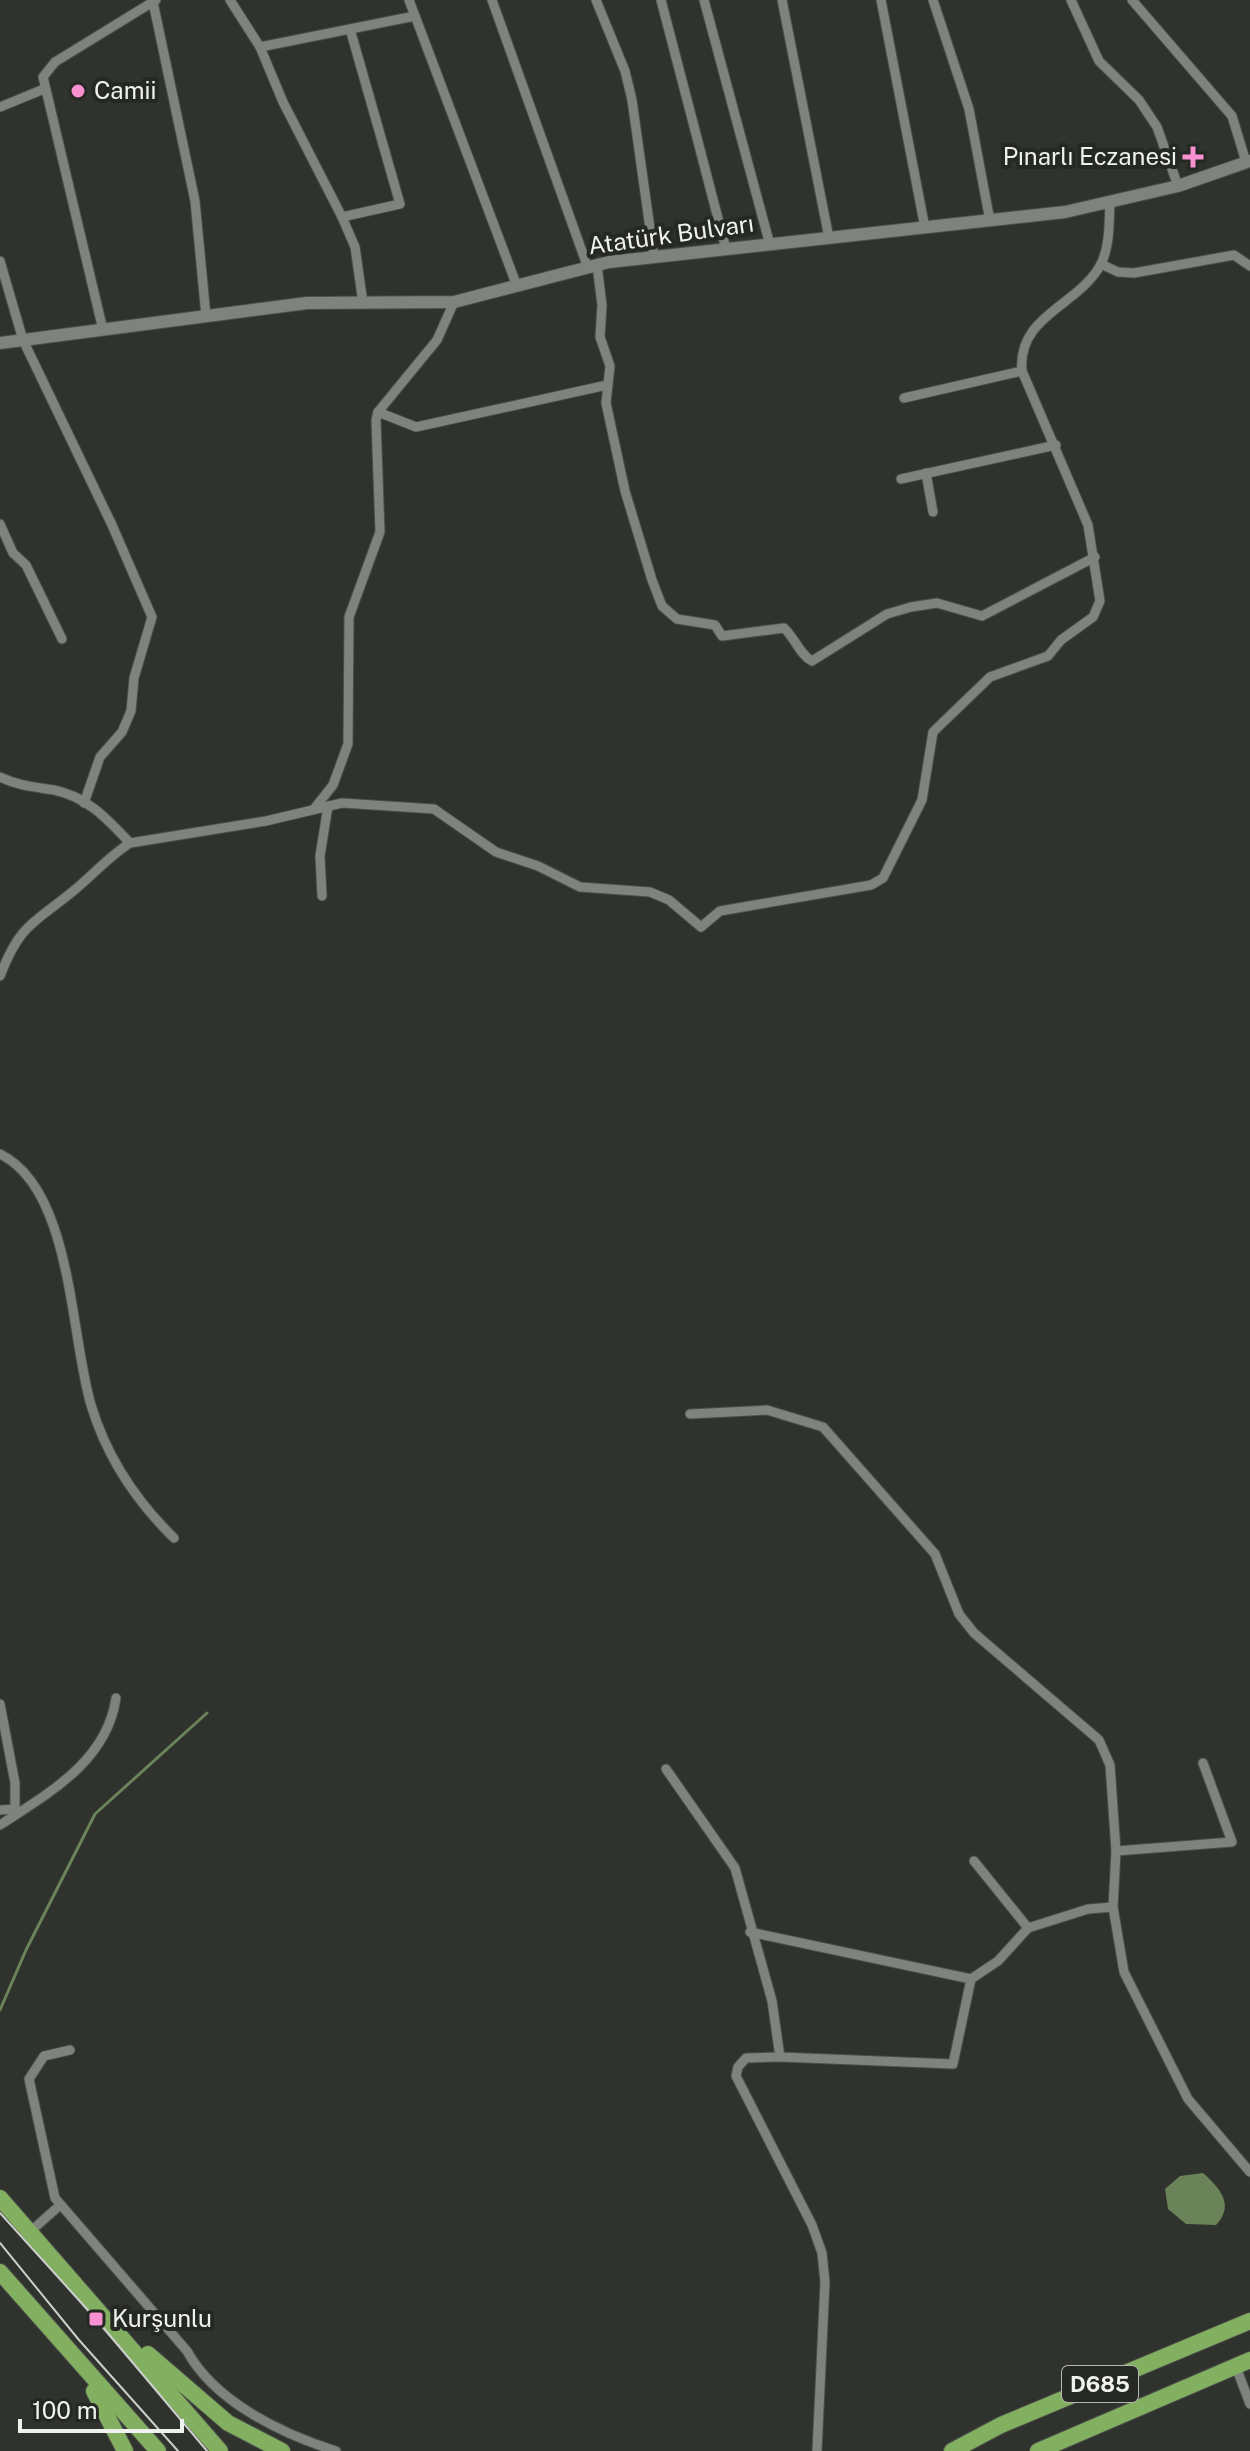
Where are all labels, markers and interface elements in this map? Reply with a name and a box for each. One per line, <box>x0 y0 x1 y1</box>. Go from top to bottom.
place label: Camii <box>94 76 156 104</box>
marker: Camii <box>69 82 87 100</box>
place label: Pınarlı Eczanesi <box>1003 142 1177 170</box>
marker: Pınarlı Eczanesi <box>1184 148 1202 166</box>
street label: Atatürk Bulvarı <box>586 209 755 259</box>
place label: Kurşunlu <box>112 2304 212 2332</box>
marker: Kurşunlu <box>87 2310 105 2328</box>
road number: D685 <box>1062 2366 1138 2402</box>
scale bar <box>20 2383 182 2433</box>
text: 100 m <box>32 2396 98 2424</box>

